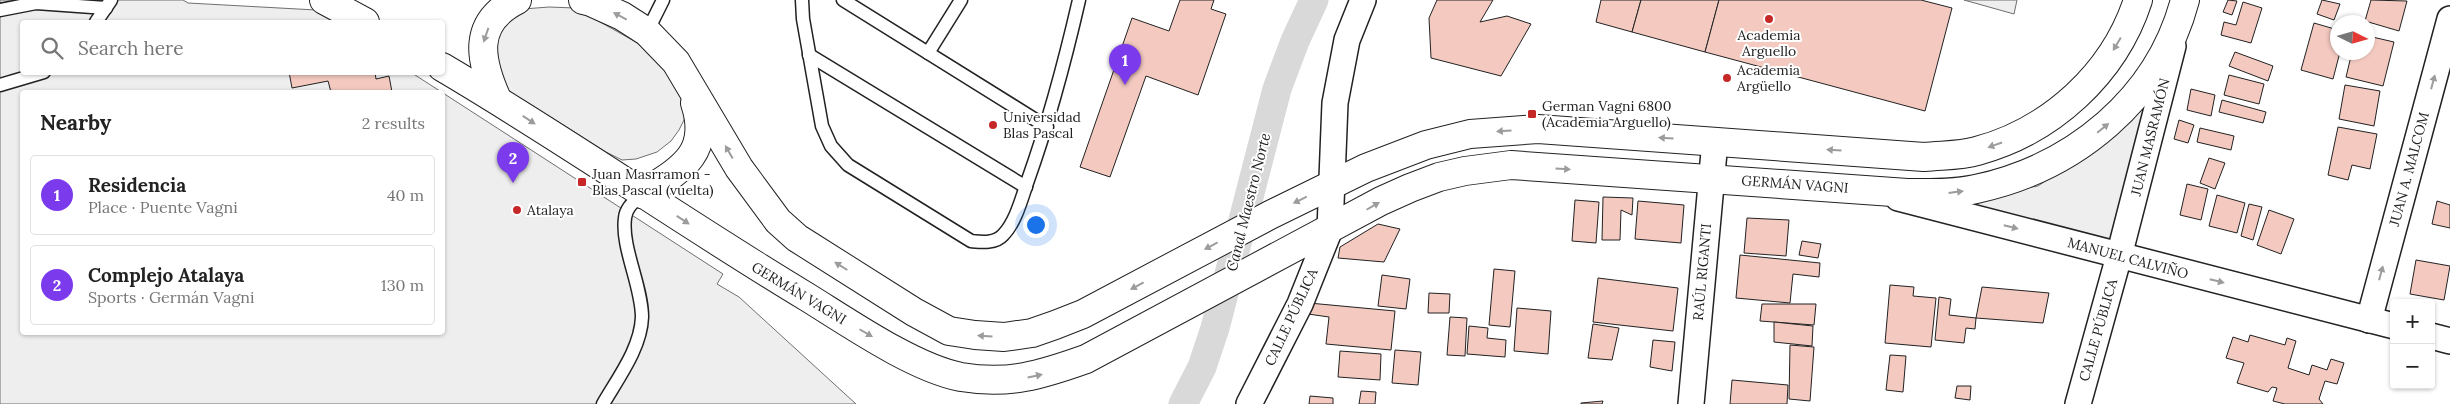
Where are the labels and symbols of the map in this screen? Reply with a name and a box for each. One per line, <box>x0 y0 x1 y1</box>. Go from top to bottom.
one-way arrow <box>613 12 627 20</box>
marker: Academia Arguello <box>1763 13 1775 25</box>
north arrow <box>2330 15 2375 60</box>
place label: Academia Arguello <box>1736 26 1801 60</box>
one-way arrow <box>482 28 489 43</box>
one-way arrow <box>2113 37 2122 51</box>
pin: 1 <box>1109 44 1141 85</box>
place label: Academia Argüello <box>1736 61 1800 95</box>
marker: Academia Argüello <box>1721 72 1733 84</box>
one-way arrow <box>2429 74 2437 90</box>
street label: JUAN MASRAMÓN <box>2126 76 2173 199</box>
place label: German Vagni 6800 (Academia Arguello) <box>1542 97 1671 131</box>
place label: Universidad Blas Pascal <box>1003 108 1081 142</box>
marker: German Vagni 6800 (Academia Arguello) <box>1526 108 1538 120</box>
street label: JUAN A. MALCOM <box>2385 110 2433 229</box>
one-way arrow <box>522 115 535 125</box>
marker: Universidad Blas Pascal <box>987 119 999 131</box>
one-way arrow <box>2096 123 2109 134</box>
one-way arrow <box>1496 127 1512 135</box>
water label: Canal Maestro Norte <box>1222 131 1274 273</box>
one-way arrow <box>1658 133 1674 141</box>
pin: 2 <box>497 142 529 183</box>
one-way arrow <box>1987 142 2002 149</box>
one-way arrow <box>725 144 733 159</box>
one-way arrow <box>1826 145 1842 153</box>
place label: Juan Masrramon - Blas Pascal (vuelta) <box>591 165 713 199</box>
one-way arrow <box>1555 165 1571 173</box>
street label: GERMÁN VAGNI <box>1741 171 1849 197</box>
marker: Juan Masrramon - Blas Pascal (vuelta) <box>576 176 588 188</box>
one-way arrow <box>1948 188 1964 196</box>
one-way arrow <box>1293 196 1307 204</box>
place label: Atalaya <box>526 201 574 219</box>
one-way arrow <box>1366 201 1379 210</box>
marker: Atalaya <box>511 204 523 216</box>
your location <box>1023 212 1049 238</box>
one-way arrow <box>676 216 690 225</box>
street label: RAÚL RIGANTI <box>1689 223 1715 321</box>
one-way arrow <box>2003 223 2018 231</box>
street label: MANUEL CALVIÑO <box>2066 233 2190 283</box>
one-way arrow <box>1204 242 1219 250</box>
street label: GERMÁN VAGNI <box>748 258 850 328</box>
one-way arrow <box>834 261 847 270</box>
street label: CALLE PÚBLICA <box>1261 265 1322 369</box>
one-way arrow <box>2378 265 2386 280</box>
street label: CALLE PÚBLICA <box>2075 277 2121 383</box>
one-way arrow <box>2210 277 2225 285</box>
one-way arrow <box>1129 282 1144 290</box>
one-way arrow <box>860 328 873 337</box>
one-way arrow <box>977 331 993 339</box>
one-way arrow <box>1028 372 1043 380</box>

